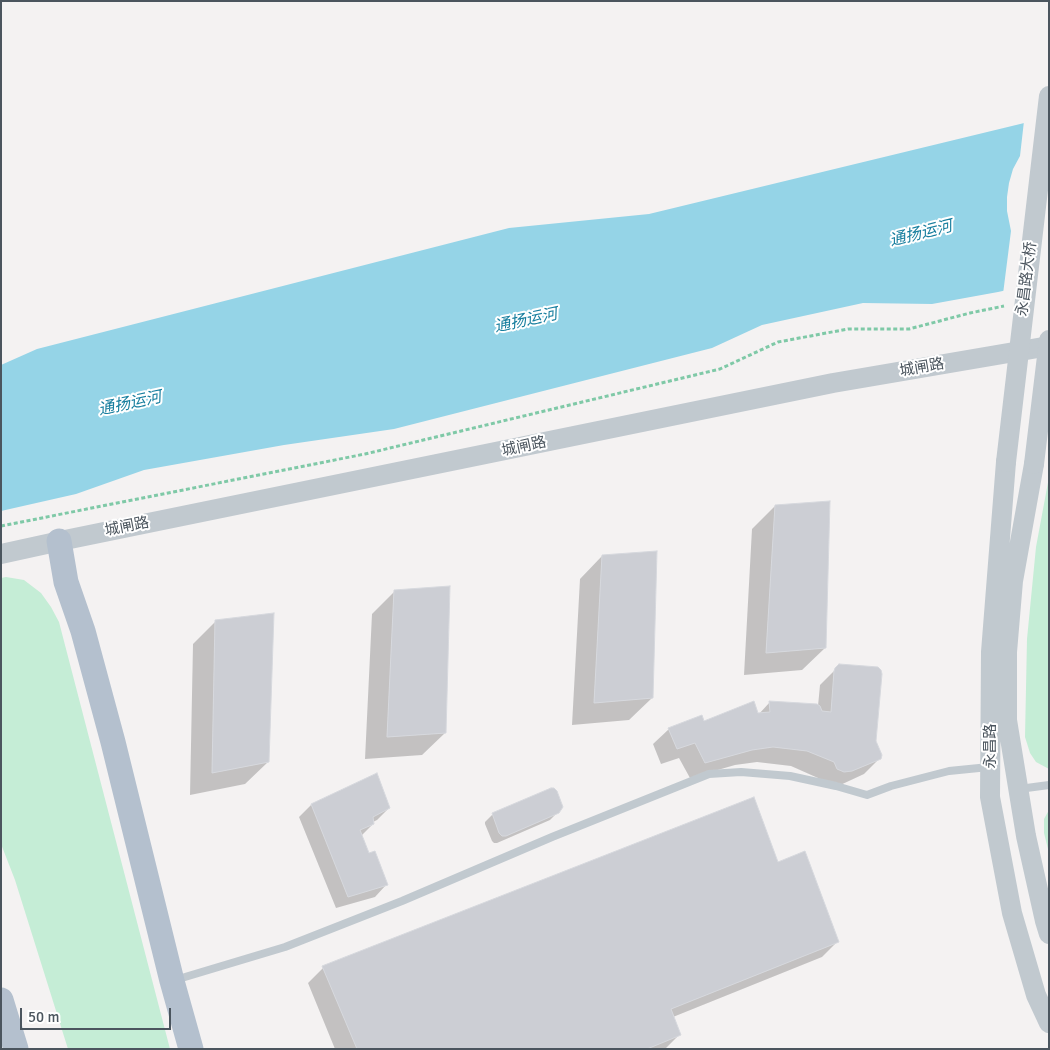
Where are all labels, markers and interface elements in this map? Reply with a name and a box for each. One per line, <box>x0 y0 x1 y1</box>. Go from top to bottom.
water label: 通扬运河 <box>888 217 954 251</box>
street label: 永昌路大桥 <box>1013 241 1041 317</box>
water label: 通扬运河 <box>493 305 559 337</box>
street label: 城闸路 <box>898 355 946 381</box>
water label: 通扬运河 <box>97 388 163 420</box>
street label: 城闸路 <box>500 434 548 460</box>
street label: 城闸路 <box>103 514 151 540</box>
street label: 永昌路 <box>982 724 1000 768</box>
scale bar <box>22 998 174 1030</box>
text: 50 m <box>28 1008 59 1026</box>

